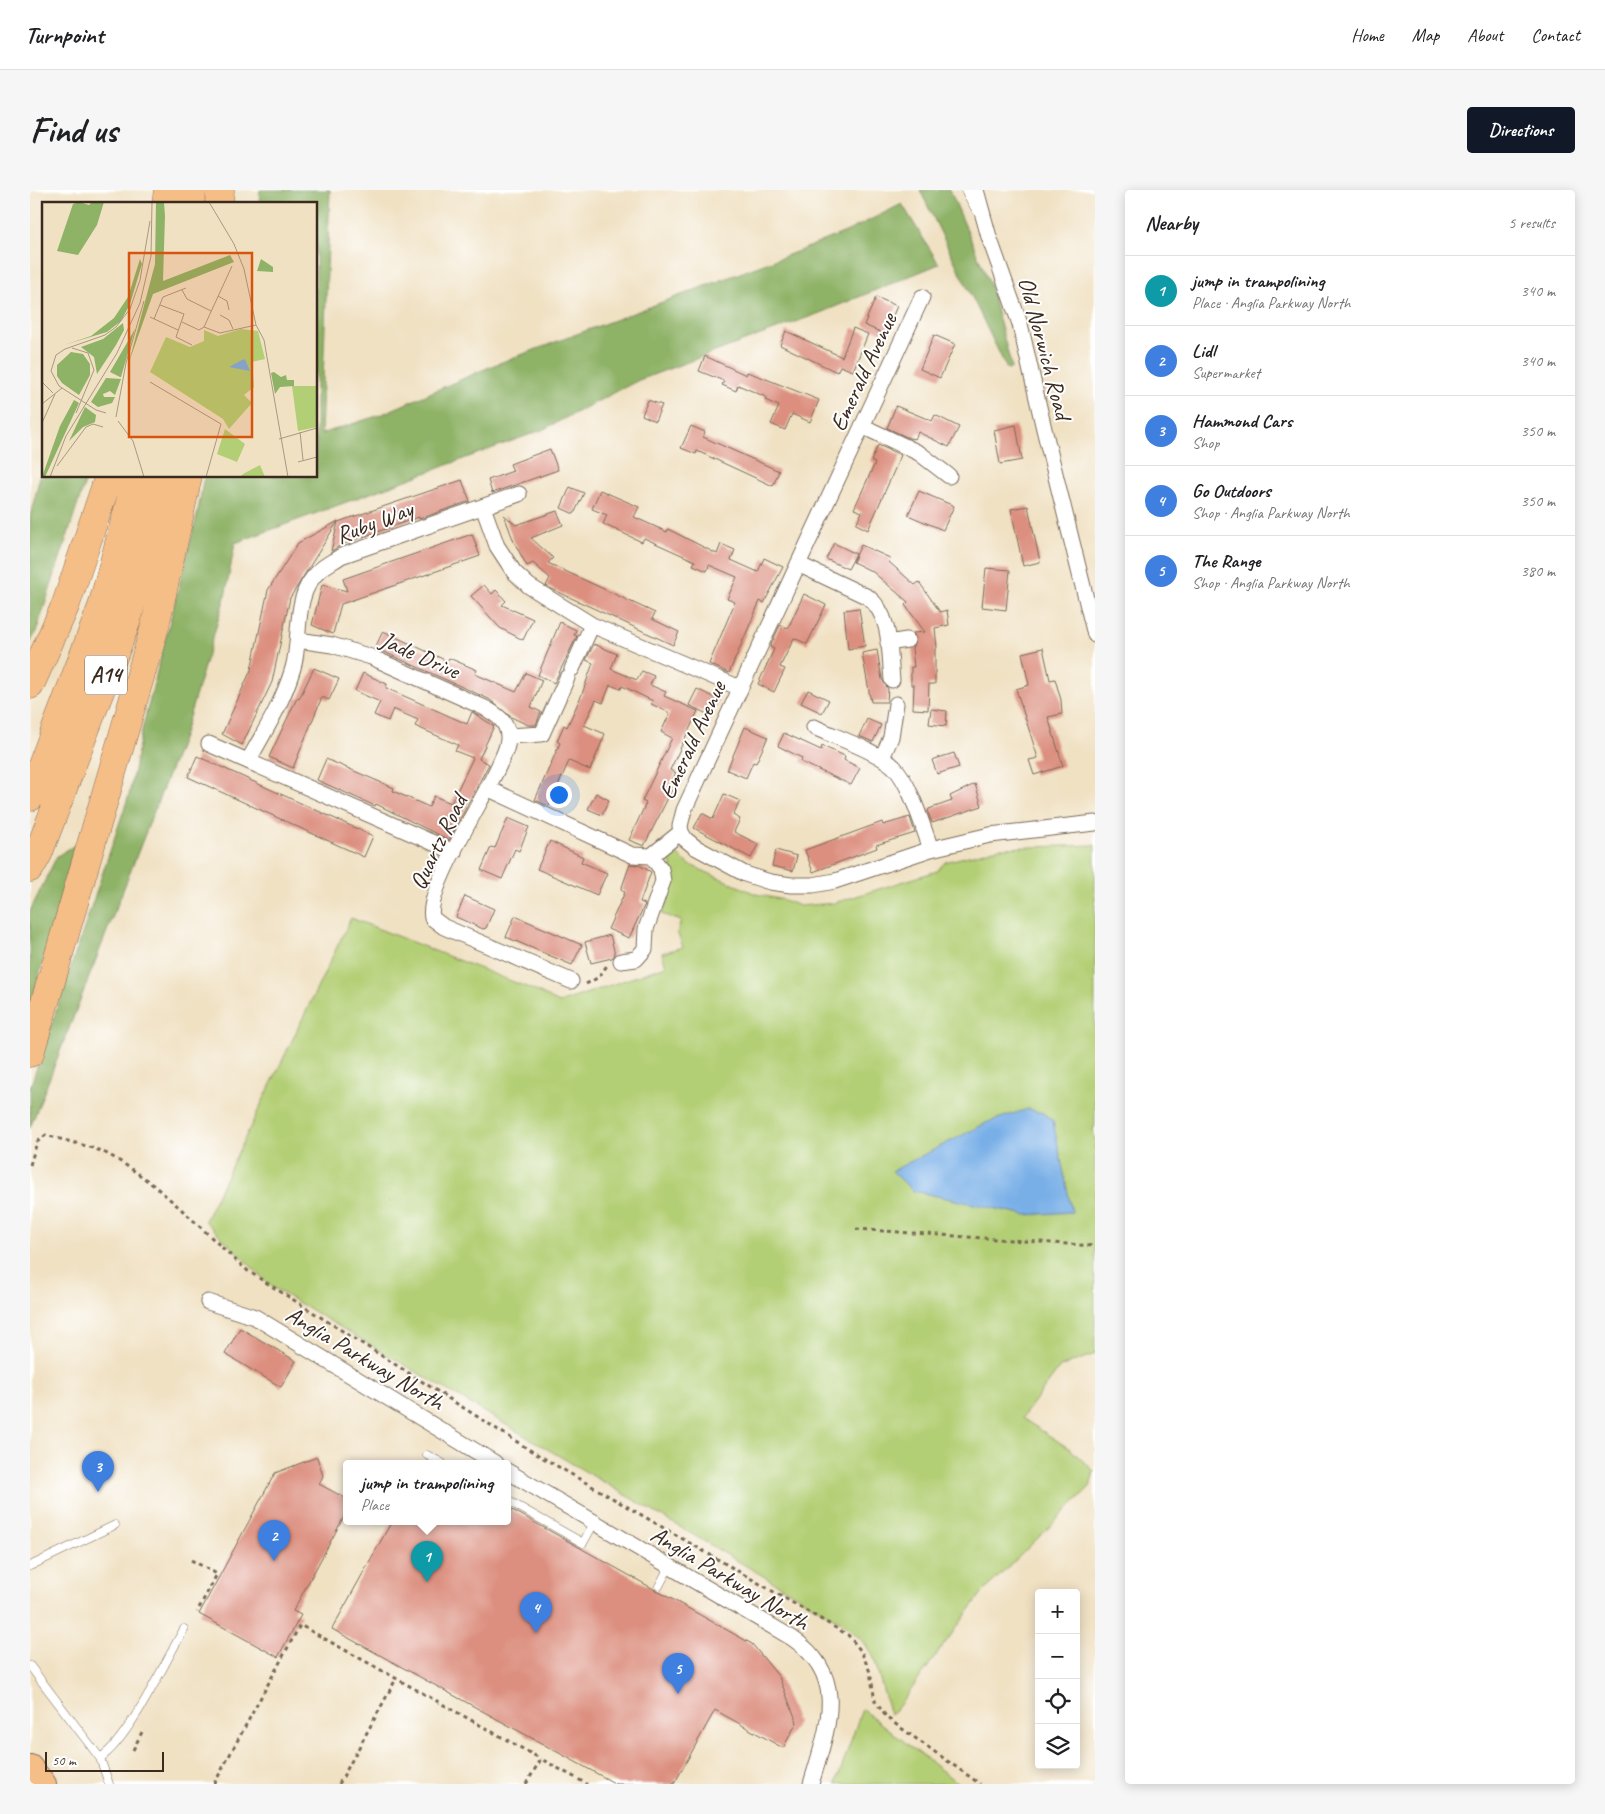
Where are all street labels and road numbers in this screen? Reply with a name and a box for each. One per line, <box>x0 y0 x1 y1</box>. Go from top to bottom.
street label: Old Norwich Road <box>1012 273 1079 426</box>
street label: Emerald Avenue <box>823 306 904 436</box>
street label: Ruby Way <box>331 493 419 550</box>
street label: Jade Drive <box>375 624 466 687</box>
road number: A14 <box>85 656 127 694</box>
street label: Emerald Avenue <box>652 674 733 804</box>
street label: Quartz Road <box>402 787 475 894</box>
street label: Anglia Parkway North <box>280 1299 451 1418</box>
street label: Anglia Parkway North <box>645 1519 816 1638</box>

